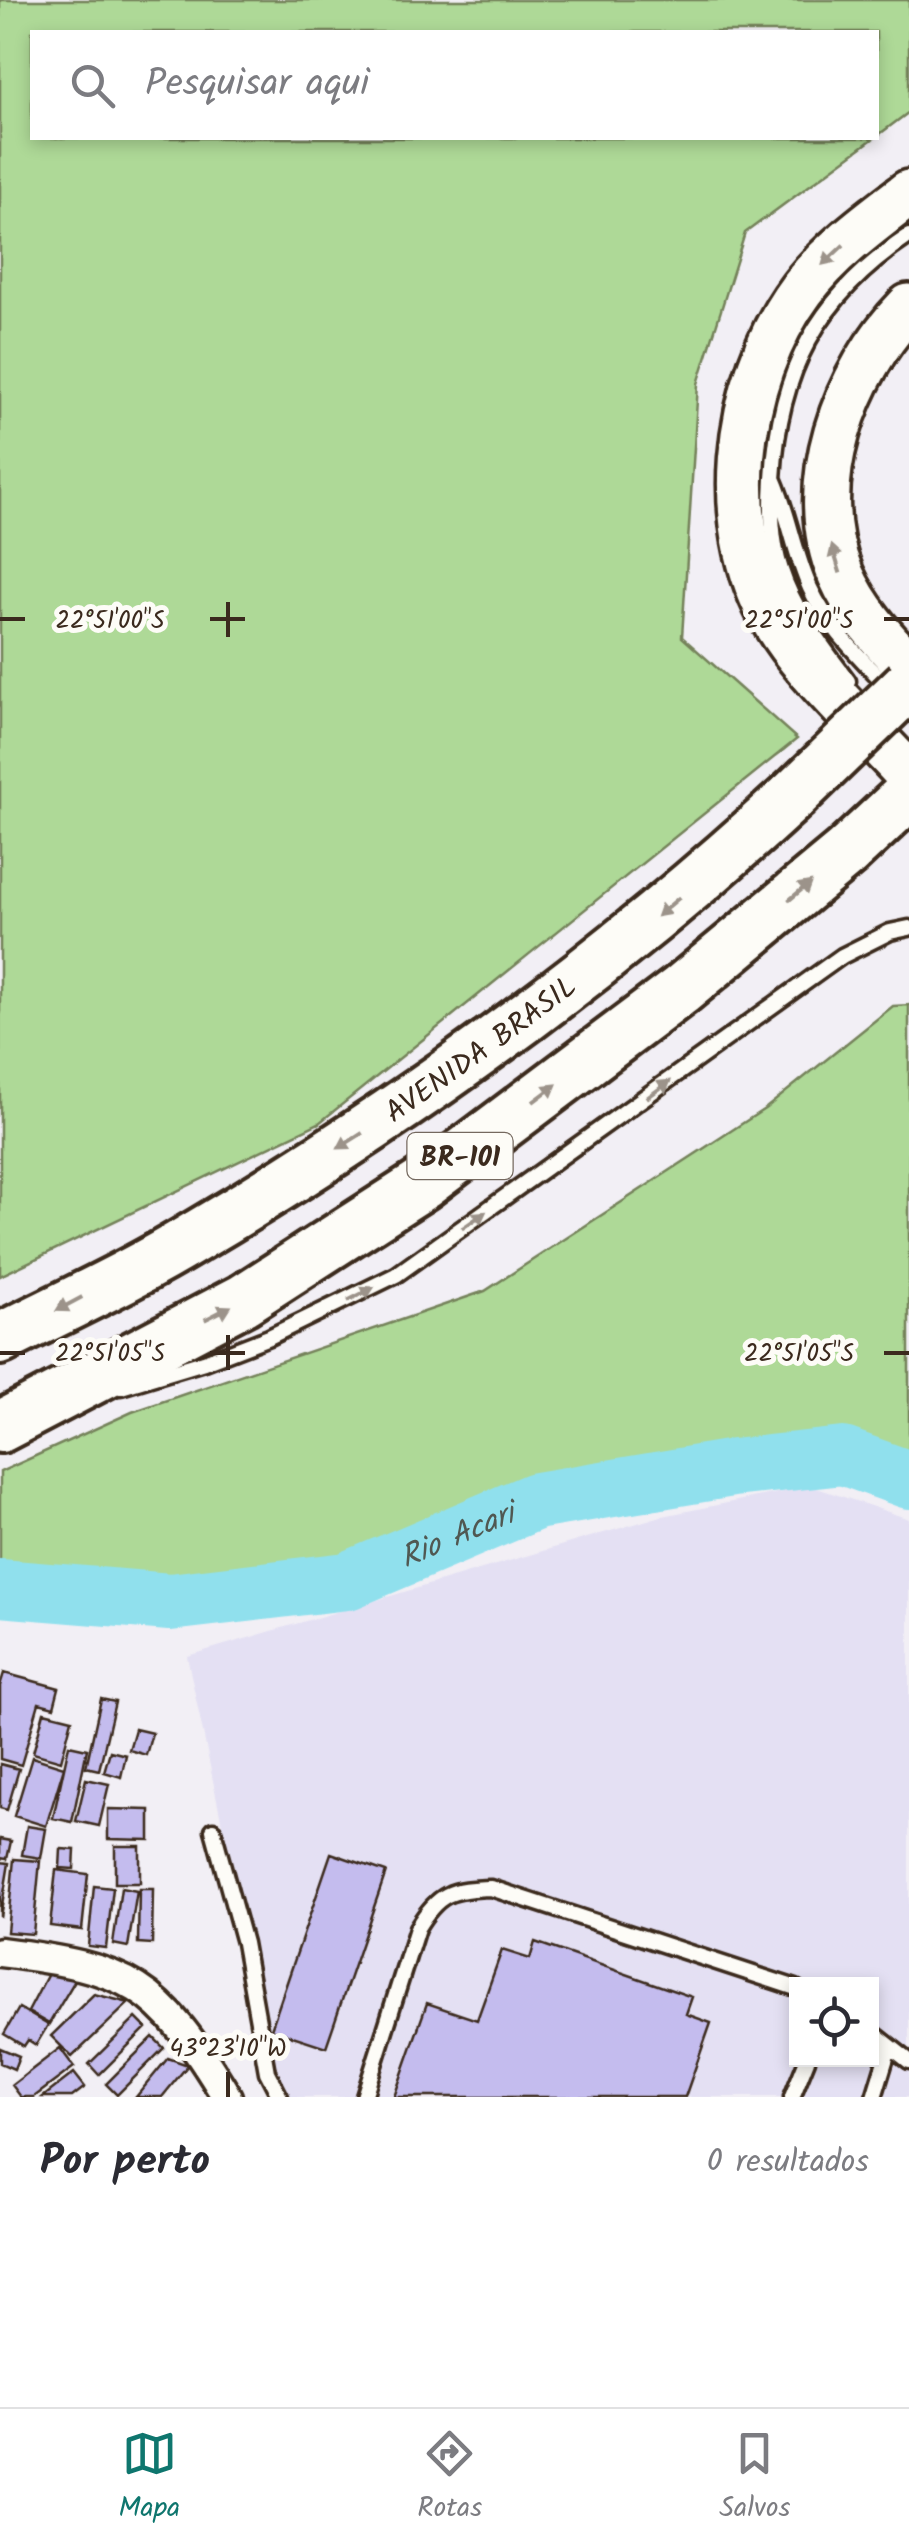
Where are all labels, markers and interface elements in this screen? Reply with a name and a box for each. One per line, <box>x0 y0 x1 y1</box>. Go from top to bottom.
search box <box>30 30 879 140</box>
text: Pesquisar aqui <box>145 55 369 115</box>
icon: search <box>65 58 120 113</box>
one-way arrow <box>822 243 846 266</box>
one-way arrow <box>828 543 843 574</box>
text: 22°51'00"S <box>56 601 164 641</box>
text: 22°51'00"S <box>745 601 853 641</box>
one-way arrow <box>788 881 813 902</box>
one-way arrow <box>655 896 680 917</box>
street label: AVENIDA BRASIL <box>375 965 588 1137</box>
one-way arrow <box>646 1079 672 1099</box>
one-way arrow <box>532 1083 558 1103</box>
one-way arrow <box>336 1132 364 1149</box>
road number: BR-101 <box>408 1133 512 1179</box>
one-way arrow <box>461 1211 487 1230</box>
one-way arrow <box>346 1286 375 1303</box>
one-way arrow <box>54 1295 83 1312</box>
one-way arrow <box>204 1305 233 1322</box>
text: 22°51'05"S <box>55 1334 165 1374</box>
text: 22°51'05"S <box>744 1334 854 1374</box>
water label: Rio Acari <box>392 1487 529 1584</box>
map controls <box>789 1977 879 2067</box>
button: locate <box>789 1977 879 2067</box>
text: 43°23'10"W <box>169 2029 287 2069</box>
text: Por perto <box>40 2129 210 2196</box>
text: 0 resultados <box>707 2137 869 2188</box>
tab: Mapa <box>119 2426 180 2531</box>
tab: Rotas <box>417 2426 482 2531</box>
tab: Salvos <box>719 2426 790 2531</box>

